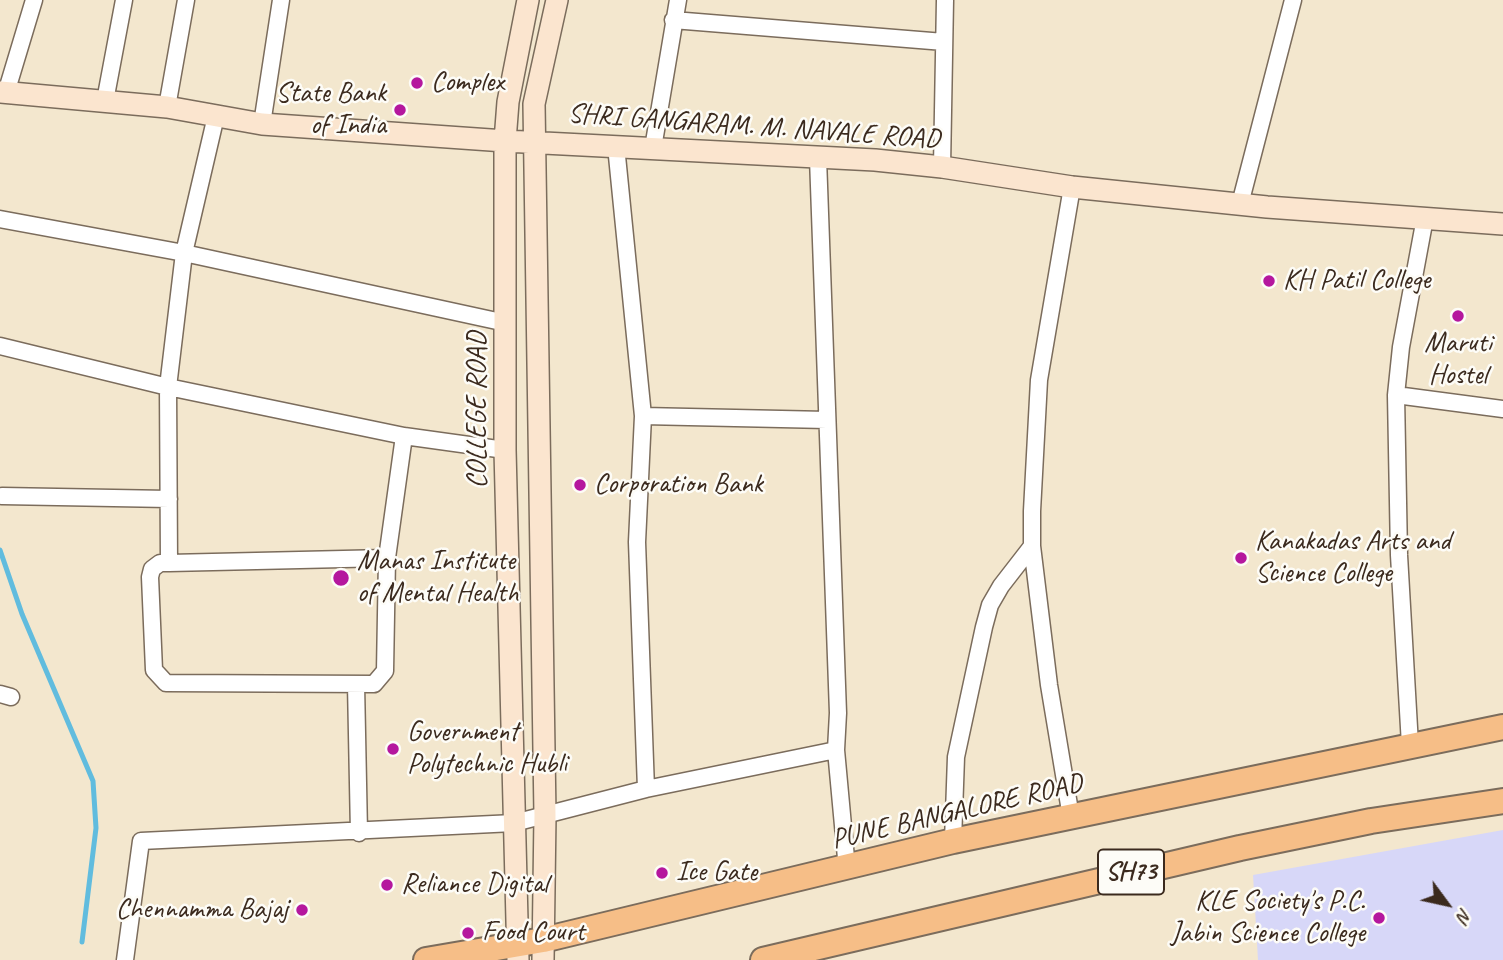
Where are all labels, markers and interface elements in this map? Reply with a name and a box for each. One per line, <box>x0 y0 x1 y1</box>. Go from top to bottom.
place label: Complex <box>431 66 504 100</box>
marker: Complex <box>409 75 425 91</box>
place label: State Bank of India <box>276 77 386 143</box>
street label: SHRI GANGARAM. M. NAVALE ROAD <box>567 97 941 157</box>
marker: State Bank of India <box>392 102 408 118</box>
place label: KH Patil College <box>1283 264 1430 298</box>
marker: KH Patil College <box>1261 273 1277 289</box>
marker: Maruti Hostel <box>1450 308 1466 324</box>
place label: Maruti Hostel <box>1424 327 1492 393</box>
street label: COLLEGE ROAD <box>461 331 495 489</box>
place label: Corporation Bank <box>594 468 763 502</box>
marker: Corporation Bank <box>572 477 588 493</box>
place label: Kanakadas Arts and Science College <box>1255 525 1450 591</box>
place label: Manas Institute of Mental Health <box>357 545 518 611</box>
marker: Kanakadas Arts and Science College <box>1233 550 1249 566</box>
marker: Manas Institute of Mental Health <box>331 568 351 588</box>
place label: Government Polytechnic Hubli <box>407 716 567 782</box>
marker: Government Polytechnic Hubli <box>385 741 401 757</box>
street label: PUNE BANGALORE ROAD <box>828 767 1086 857</box>
road number: SH73 <box>1098 850 1164 894</box>
place label: Ice Gate <box>676 856 757 890</box>
marker: Ice Gate <box>654 865 670 881</box>
place label: Reliance Digital <box>401 868 548 902</box>
north arrow <box>1412 869 1482 939</box>
marker: Reliance Digital <box>379 877 395 893</box>
place label: KLE Society's P.C. Jabin Science College <box>1171 885 1365 951</box>
place label: Chennamma Bajaj <box>116 893 288 927</box>
marker: Chennamma Bajaj <box>294 902 310 918</box>
text: N <box>1451 904 1478 927</box>
marker: KLE Society's P.C. Jabin Science College <box>1371 910 1387 926</box>
place label: Food Court <box>482 916 585 950</box>
marker: Food Court <box>460 925 476 941</box>

